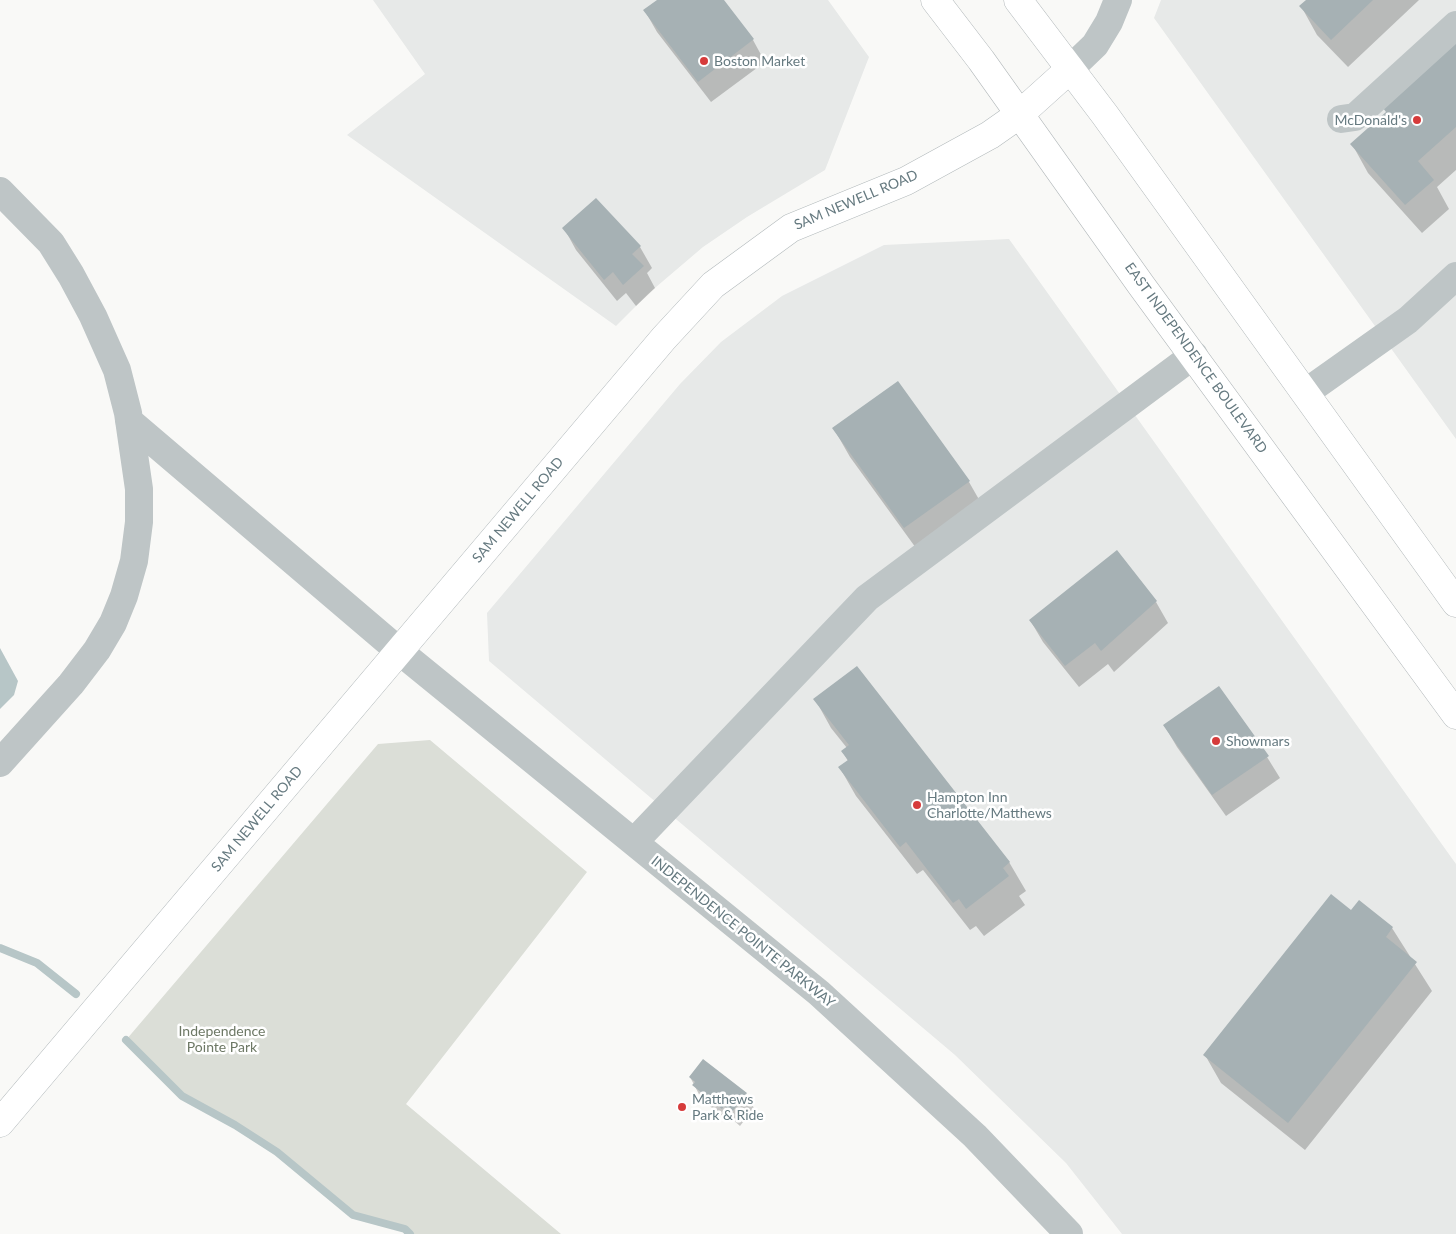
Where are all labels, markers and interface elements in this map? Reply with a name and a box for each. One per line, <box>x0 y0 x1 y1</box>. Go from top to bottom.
place label: Boston Market <box>714 53 805 69</box>
marker: Boston Market <box>698 55 710 67</box>
place label: McDonald's <box>1334 112 1407 128</box>
marker: McDonald's <box>1411 114 1423 126</box>
street label: SAM NEWELL ROAD <box>792 166 920 234</box>
street label: EAST INDEPENDENCE BOULEVARD <box>1121 259 1271 457</box>
street label: SAM NEWELL ROAD <box>469 454 567 566</box>
place label: Showmars <box>1226 733 1290 749</box>
marker: Showmars <box>1210 735 1222 747</box>
street label: SAM NEWELL ROAD <box>208 763 306 875</box>
place label: Hampton Inn Charlotte/Matthews <box>927 789 1052 822</box>
marker: Hampton Inn Charlotte/Matthews <box>911 799 923 811</box>
street label: INDEPENDENCE POINTE PARKWAY <box>648 853 838 1011</box>
park label: Independence Pointe Park <box>179 1023 265 1056</box>
place label: Matthews Park & Ride <box>692 1091 764 1124</box>
marker: Matthews Park & Ride <box>676 1101 688 1113</box>

